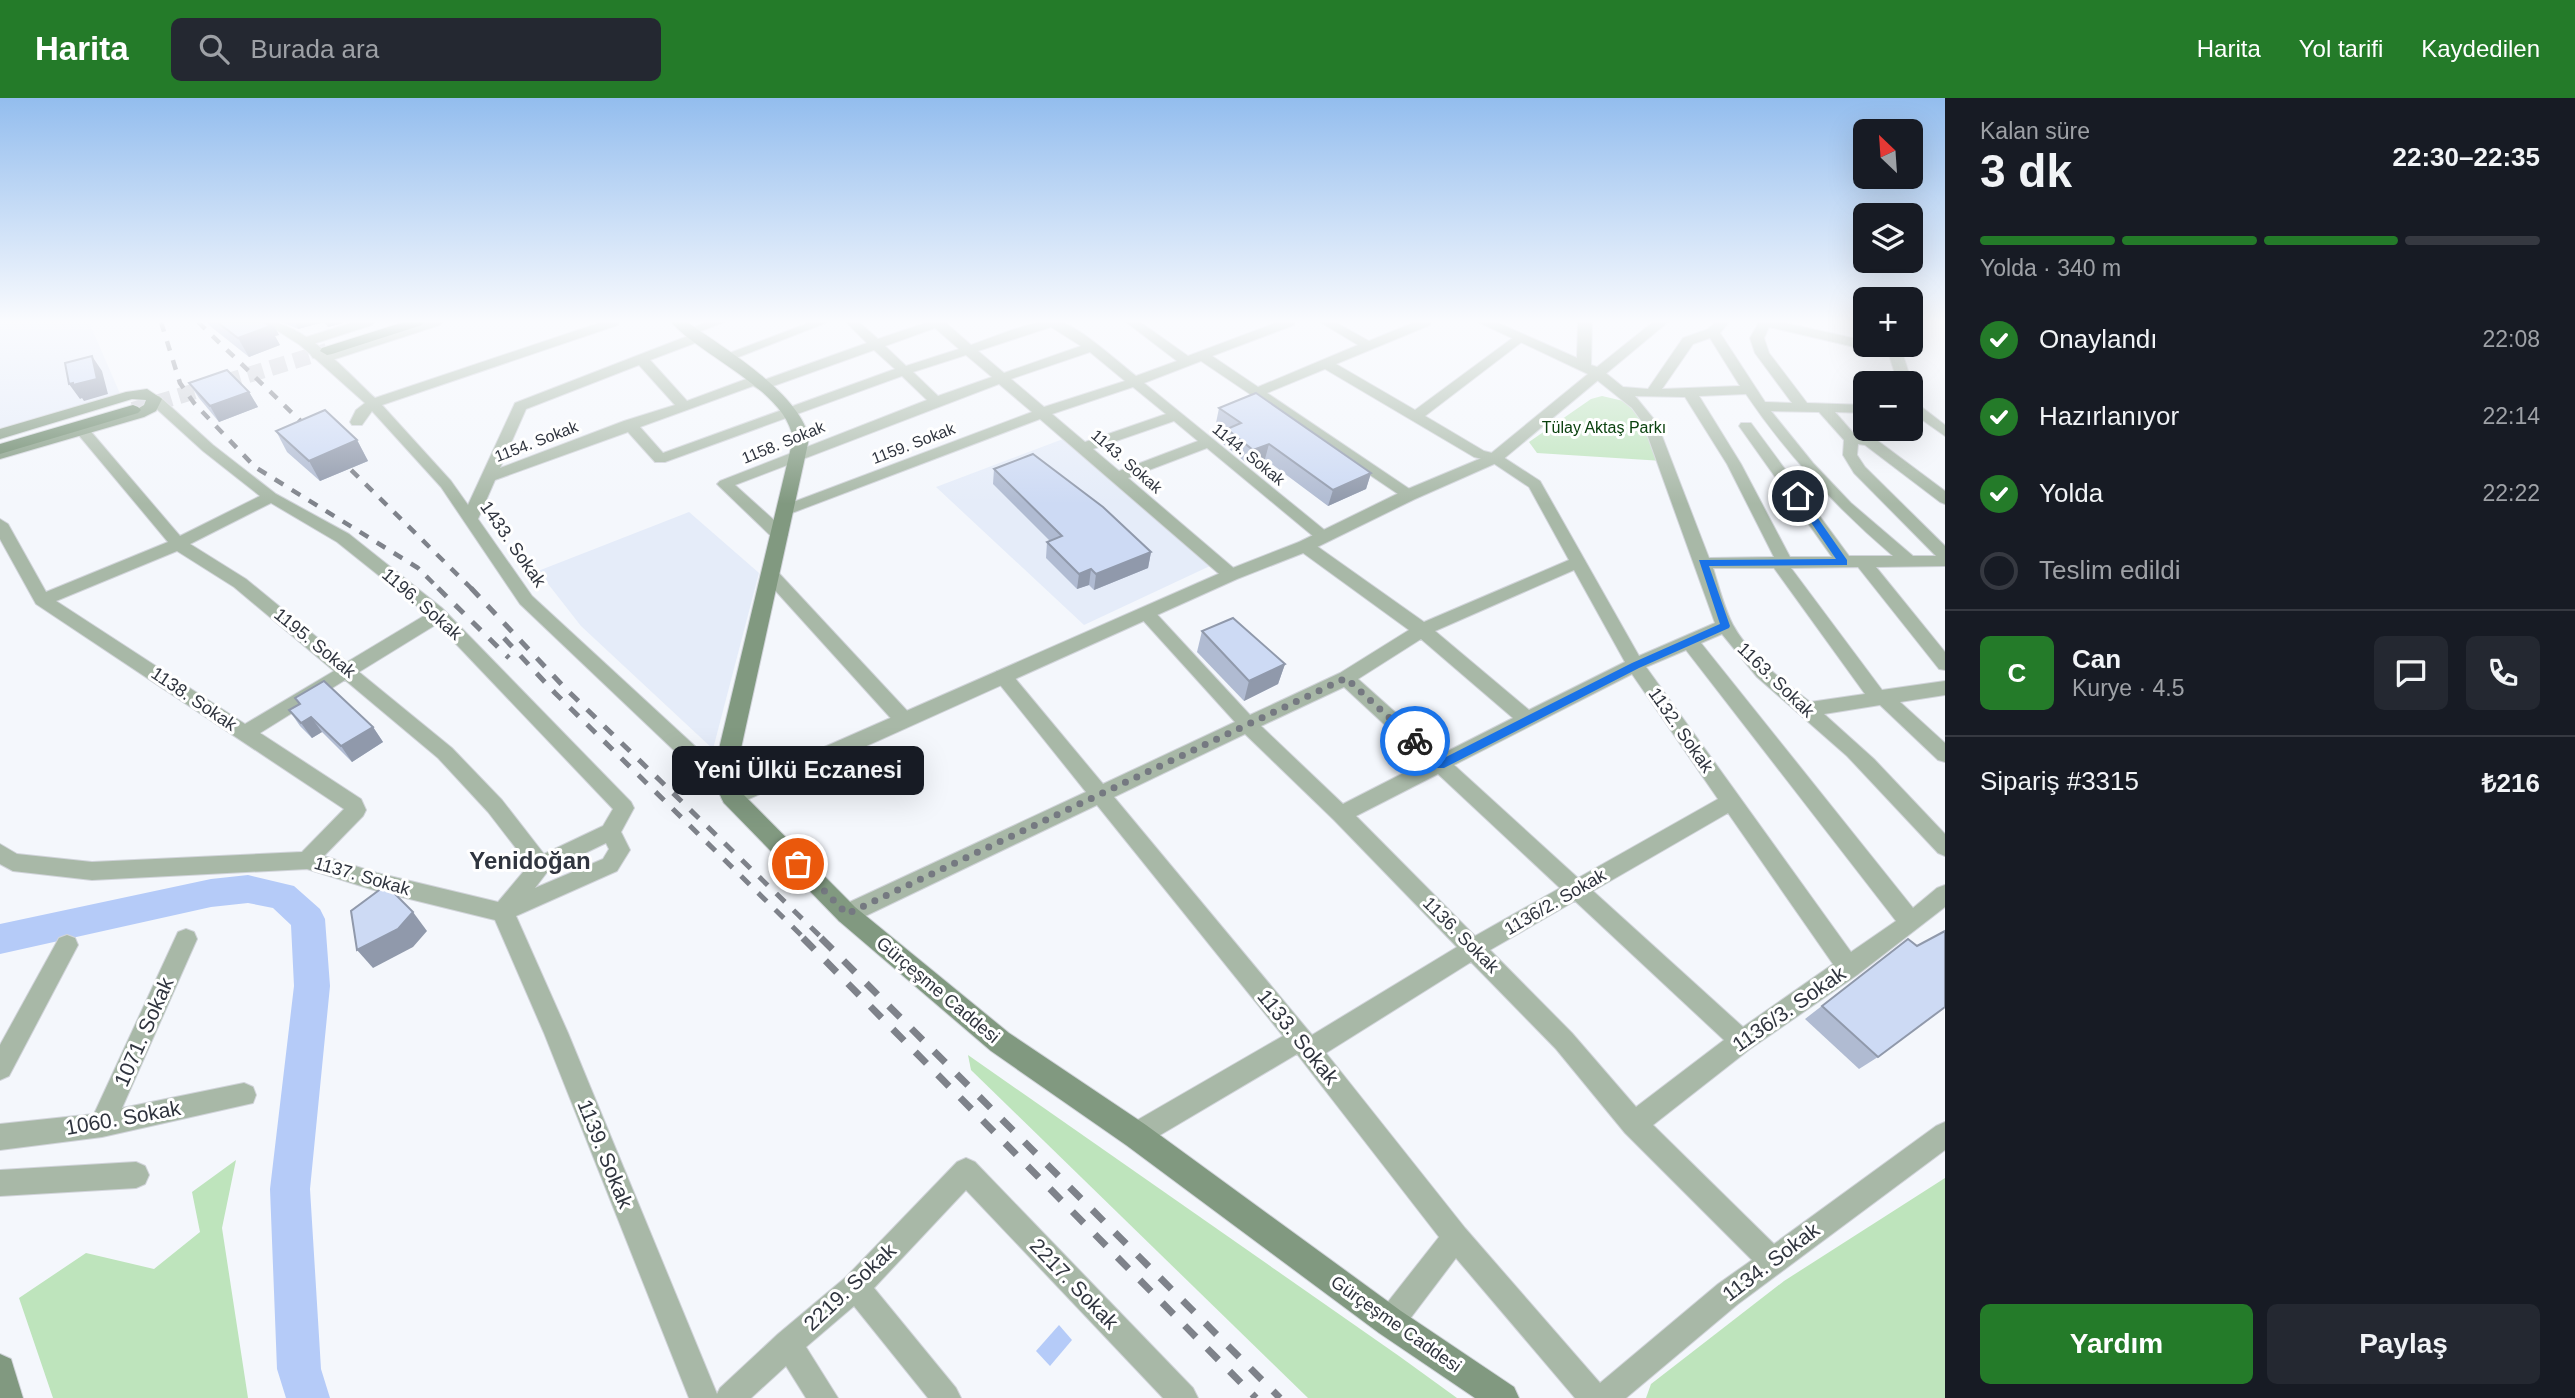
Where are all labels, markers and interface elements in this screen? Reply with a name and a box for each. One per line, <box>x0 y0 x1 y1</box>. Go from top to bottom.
search box <box>171 18 661 81</box>
text: Harita <box>35 30 129 67</box>
icon: search <box>195 30 233 68</box>
text: Burada ara <box>251 34 379 64</box>
text: Harita <box>2197 35 2261 62</box>
text: Yol tarifi <box>2299 35 2383 62</box>
text: Kaydedilen <box>2421 35 2540 62</box>
text: Kalan süre <box>1980 118 2090 144</box>
north arrow <box>1853 119 1923 189</box>
map controls <box>1853 119 1923 441</box>
text: 22:30–22:35 <box>2393 142 2540 172</box>
text: 3 dk <box>1980 145 2072 197</box>
button: layers <box>1853 203 1923 273</box>
text: Yolda · 340 m <box>1980 255 2121 281</box>
button: + <box>1853 287 1923 357</box>
icon: check <box>1980 321 2018 359</box>
text: Onaylandı <box>2039 324 2158 354</box>
text: 22:08 <box>2482 326 2540 352</box>
button: − <box>1853 371 1923 441</box>
icon: check <box>1980 398 2018 436</box>
text: Hazırlanıyor <box>2039 401 2179 431</box>
text: 22:14 <box>2482 403 2540 429</box>
street label: 1154. Sokak <box>492 417 581 465</box>
street label: 1158. Sokak <box>739 418 828 467</box>
street label: 1159. Sokak <box>869 419 958 467</box>
park label: Tülay Aktaş Parkı <box>1542 419 1666 436</box>
street label: 1144. Sokak <box>1209 420 1289 489</box>
street label: 1143. Sokak <box>1088 426 1166 497</box>
pin <box>1768 466 1828 526</box>
icon: check <box>1980 475 2018 513</box>
icon: home <box>1779 477 1817 515</box>
text: Yolda <box>2039 478 2103 508</box>
text: 22:22 <box>2482 480 2540 506</box>
street label: 1433. Sokak <box>476 497 550 592</box>
text: Teslim edildi <box>2039 555 2181 585</box>
street label: 1196. Sokak <box>378 564 467 645</box>
street label: 1195. Sokak <box>270 604 360 682</box>
button: chat <box>2374 636 2448 710</box>
button: phone <box>2466 636 2540 710</box>
street label: 1163. Sokak <box>1734 639 1819 722</box>
text: Can <box>2072 644 2121 674</box>
text: C <box>2008 658 2026 688</box>
street label: 1138. Sokak <box>147 663 241 735</box>
text: Kurye · 4.5 <box>2072 675 2185 701</box>
street label: 1132. Sokak <box>1644 684 1718 777</box>
courier <box>1380 706 1450 776</box>
icon: bike <box>1396 722 1434 760</box>
callout: Yeni Ülkü Eczanesi <box>672 745 924 794</box>
text: Yeni Ülkü Eczanesi <box>694 757 902 783</box>
text: Sipariş #3315 <box>1980 766 2139 796</box>
text: ₺216 <box>2482 768 2540 798</box>
pin <box>768 834 828 894</box>
icon: bag <box>779 845 817 883</box>
district label: Yenidoğan <box>469 847 591 874</box>
street label: 1137. Sokak <box>312 853 413 899</box>
street label: 1136/2. Sokak <box>1501 864 1610 939</box>
street label: 1136. Sokak <box>1419 893 1504 978</box>
street label: Gürçeşme Caddesi <box>873 933 1003 1047</box>
street label: 1136/3. Sokak <box>1728 961 1850 1056</box>
street label: 1071. Sokak <box>109 973 178 1090</box>
street label: 1133. Sokak <box>1253 985 1344 1089</box>
street label: 1060. Sokak <box>63 1096 183 1139</box>
street label: 1139. Sokak <box>573 1096 638 1212</box>
street label: 1134. Sokak <box>1718 1217 1824 1305</box>
street label: 2217. Sokak <box>1026 1234 1124 1334</box>
street label: 2219. Sokak <box>799 1238 901 1335</box>
street label: Gürçeşme Caddesi <box>1327 1272 1465 1376</box>
button: Yardım <box>1980 1304 2253 1384</box>
button: Paylaş <box>2267 1304 2540 1384</box>

